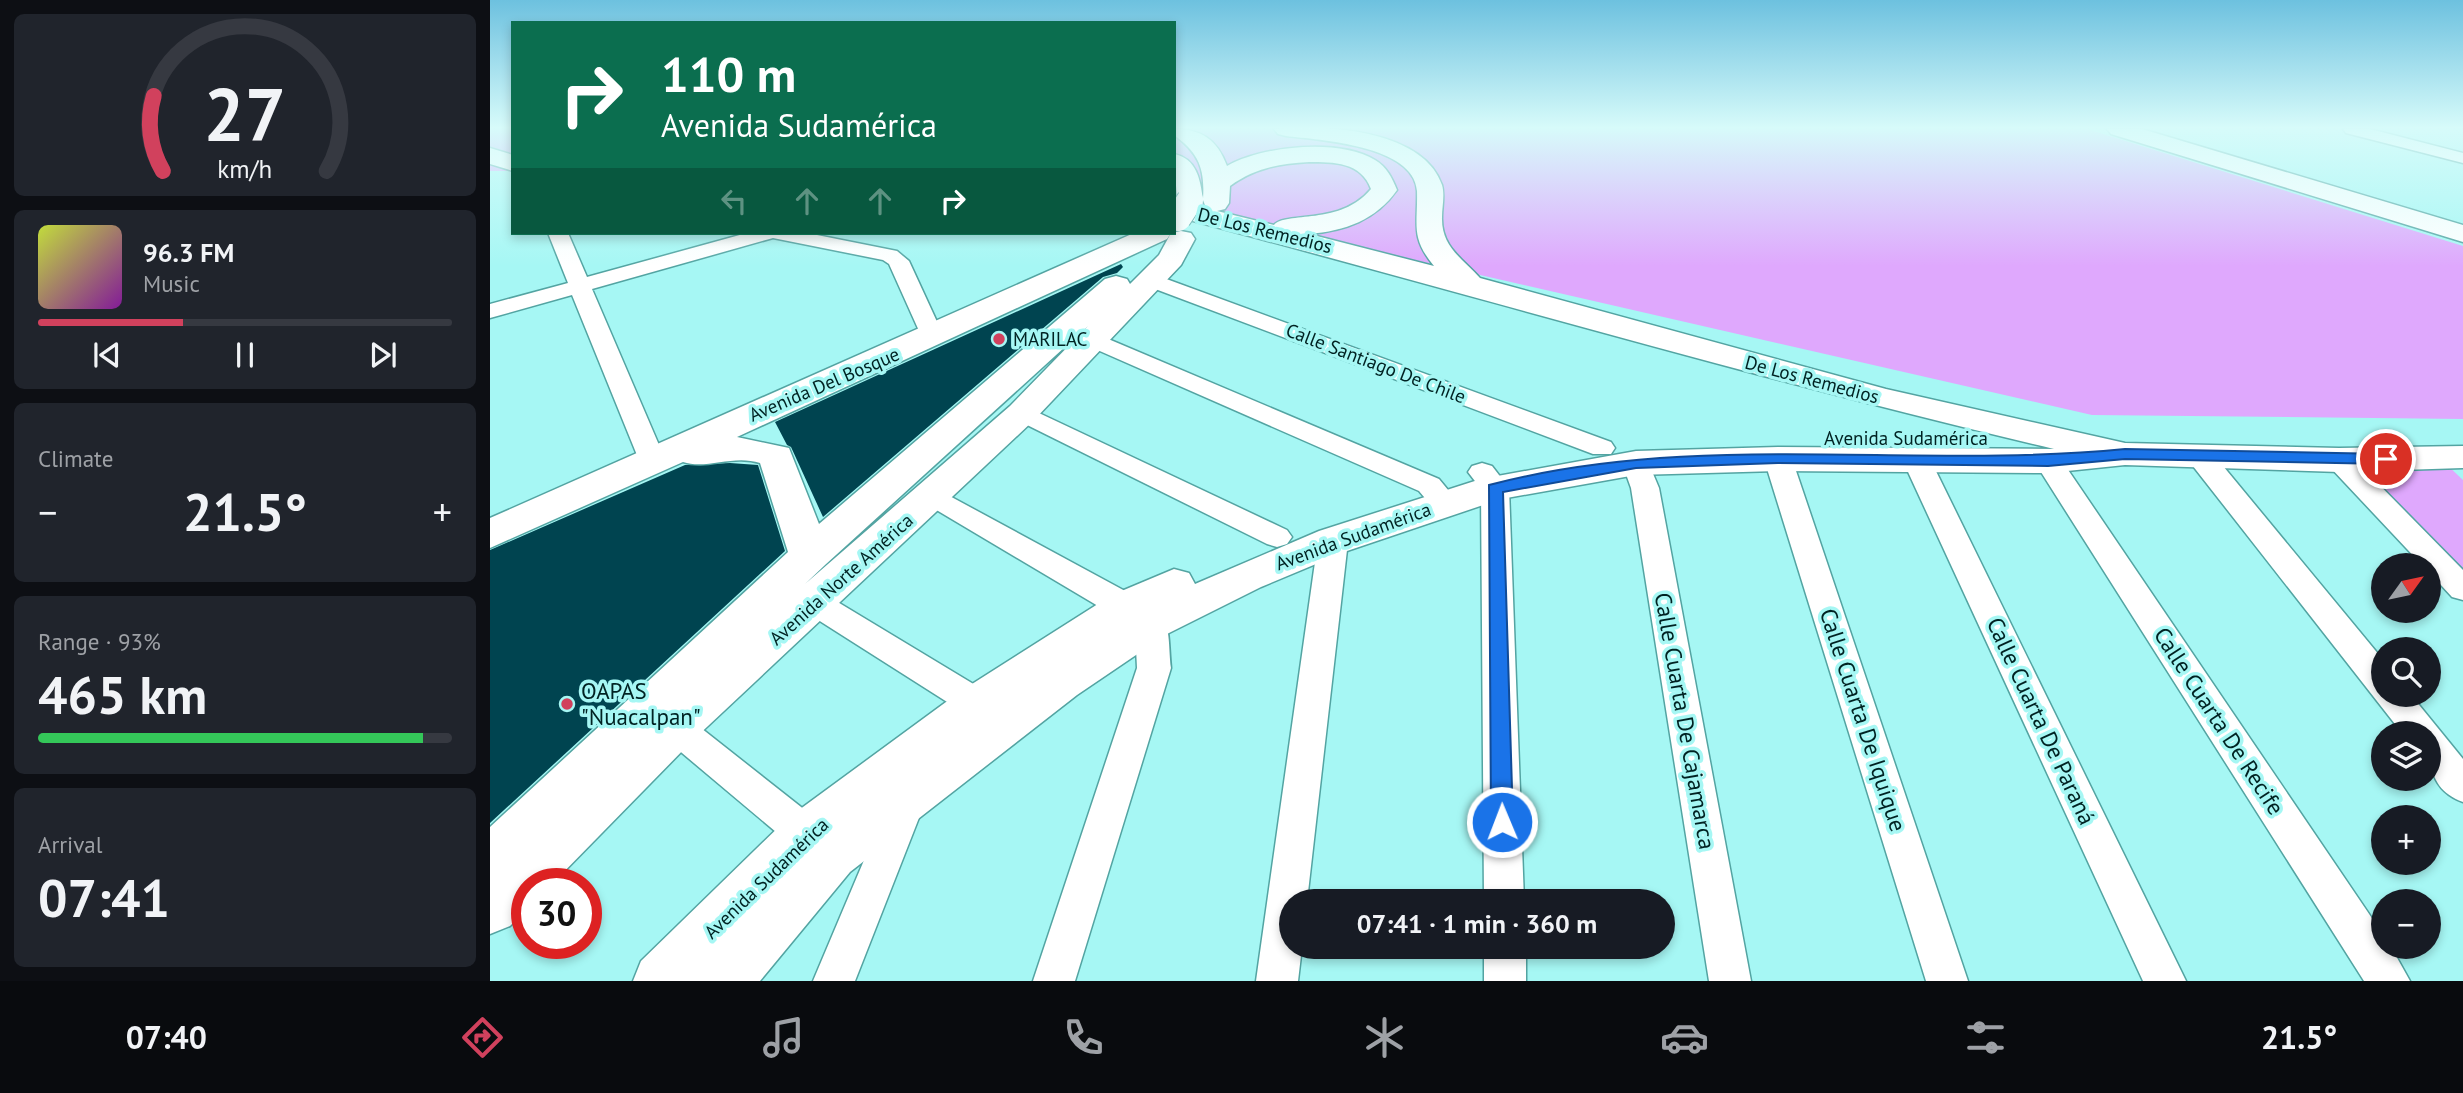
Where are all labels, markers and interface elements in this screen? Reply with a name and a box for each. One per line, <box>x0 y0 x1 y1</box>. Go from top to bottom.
text: 110 m <box>661 42 796 106</box>
icon: right <box>546 49 637 140</box>
text: 27 <box>204 67 286 161</box>
text: Avenida Sudamérica <box>661 104 937 146</box>
text: km/h <box>218 153 272 185</box>
icon: left <box>715 182 753 220</box>
icon: ahead <box>788 182 826 220</box>
icon: ahead <box>861 182 899 220</box>
icon: right <box>934 182 972 220</box>
street label: De Los Remedios <box>1195 202 1335 258</box>
text: 96.3 FM <box>143 236 234 269</box>
text: Music <box>143 269 200 298</box>
street label: Calle Santiago De Chile <box>1283 318 1469 408</box>
place label: MARILAC <box>1013 327 1088 351</box>
marker: MARILAC <box>991 331 1007 347</box>
icon: previous <box>88 336 126 374</box>
icon: pause <box>226 336 264 374</box>
icon: next <box>364 336 402 374</box>
street label: Avenida Del Bosque <box>745 341 903 427</box>
street label: De Los Remedios <box>1742 350 1882 408</box>
street label: Avenida Sudamérica <box>1824 426 1988 450</box>
pin <box>2356 429 2416 489</box>
icon: arrive <box>2367 440 2405 478</box>
text: Climate <box>38 444 113 473</box>
text: 21.5° <box>183 478 307 545</box>
text: − <box>38 487 57 536</box>
text: + <box>433 487 452 536</box>
street label: Avenida Sudamérica <box>1272 497 1434 575</box>
street label: Avenida Norte América <box>764 508 918 650</box>
north arrow <box>2371 553 2441 623</box>
map controls <box>2371 553 2441 959</box>
street label: Calle Cuarta De Cajamarca <box>1649 590 1722 851</box>
street label: Calle Cuarta De Iquique <box>1814 605 1913 835</box>
street label: Calle Cuarta De Paraná <box>1981 613 2102 829</box>
street label: Calle Cuarta De Recife <box>2148 621 2291 820</box>
text: Range · 93% <box>38 627 161 656</box>
button: search <box>2371 637 2441 707</box>
text: 465 km <box>38 661 207 728</box>
place label: OAPAS "Nuacalpan" <box>581 676 701 731</box>
marker: OAPAS "Nuacalpan" <box>559 696 575 712</box>
button: layers <box>2371 721 2441 791</box>
position arrow <box>1465 785 1539 859</box>
button: + <box>2371 805 2441 875</box>
street label: Avenida Sudamérica <box>699 812 833 944</box>
text: Arrival <box>38 830 102 859</box>
text: 07:41 <box>38 864 170 931</box>
speed limit sign: 30 <box>511 868 602 959</box>
button: − <box>2371 889 2441 959</box>
text: 07:41 · 1 min · 360 m <box>1357 907 1597 940</box>
icon: directions <box>458 1013 507 1062</box>
icon: music <box>759 1013 808 1062</box>
icon: phone <box>1059 1013 1108 1062</box>
icon: climate <box>1360 1013 1409 1062</box>
icon: car <box>1660 1013 1709 1062</box>
icon: filters <box>1961 1013 2010 1062</box>
text: 07:40 <box>126 1016 207 1058</box>
text: 21.5° <box>2261 1016 2337 1058</box>

